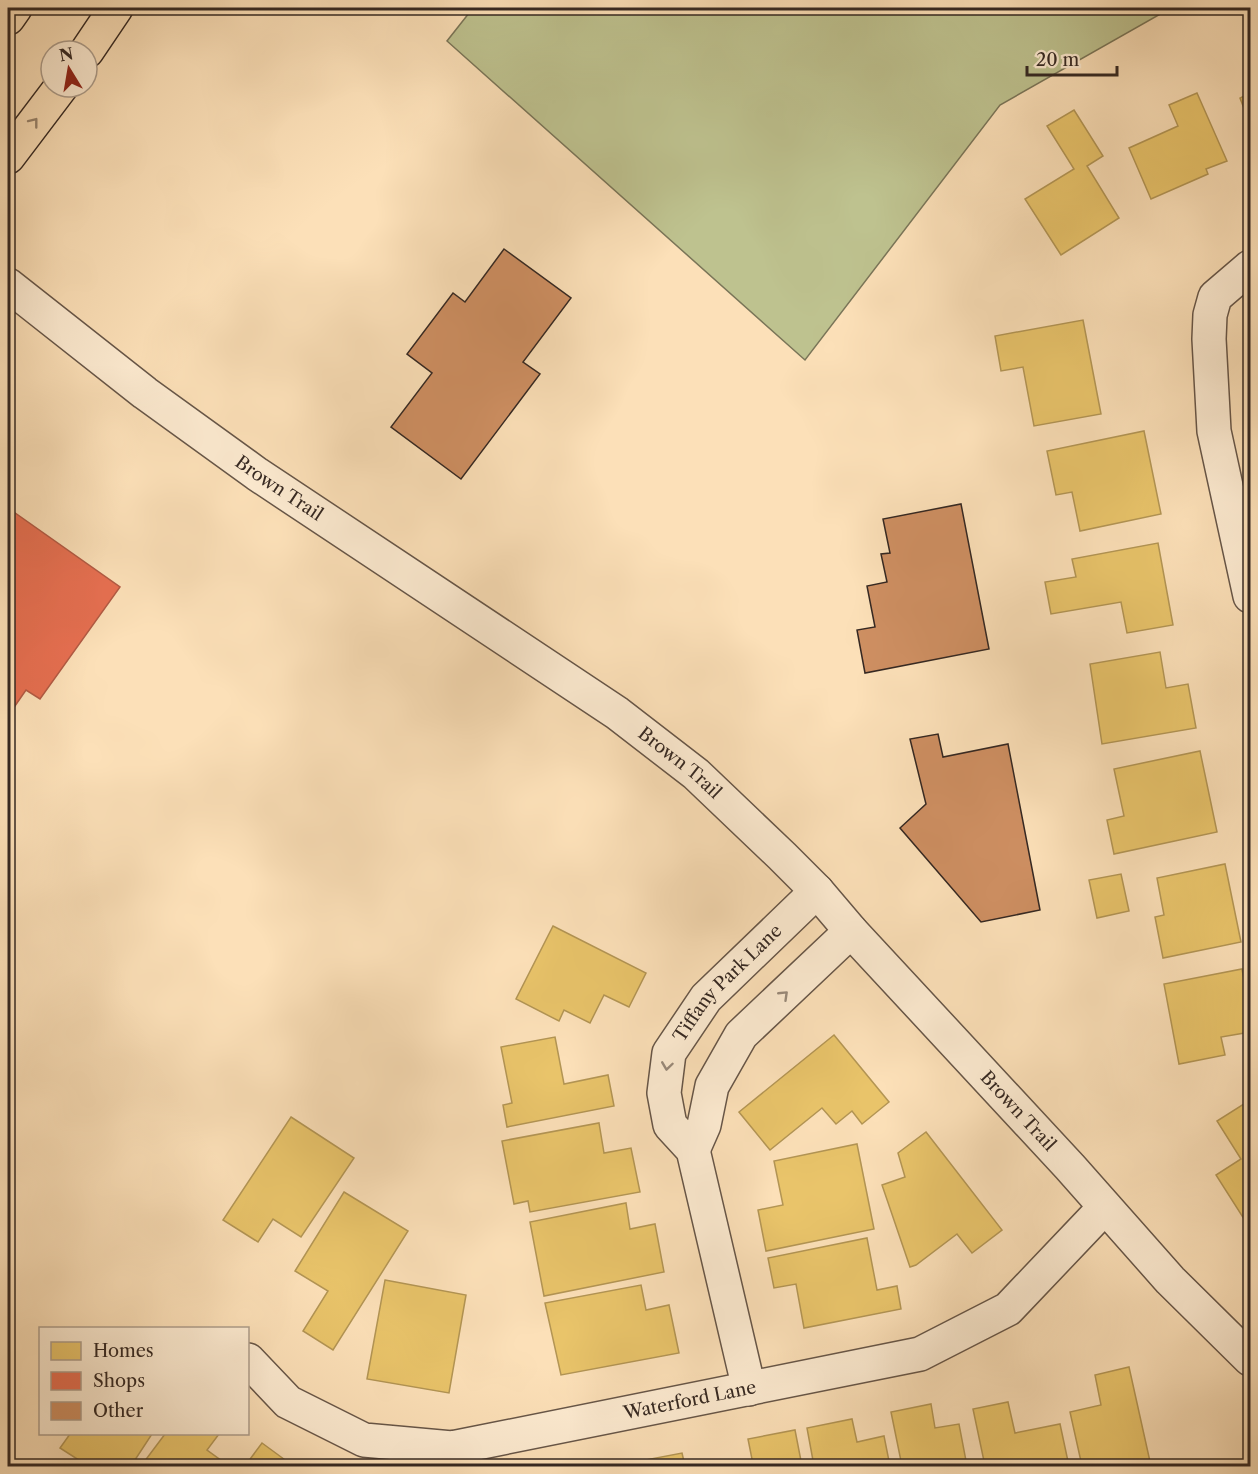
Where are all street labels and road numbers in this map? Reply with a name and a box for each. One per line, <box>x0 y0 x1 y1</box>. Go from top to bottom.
street label: Brown Trail <box>231 451 327 526</box>
street label: Brown Trail <box>634 722 726 803</box>
street label: Tiffany Park Lane <box>669 920 787 1046</box>
street label: Brown Trail <box>976 1066 1061 1156</box>
street label: Waterford Lane <box>621 1376 758 1424</box>

